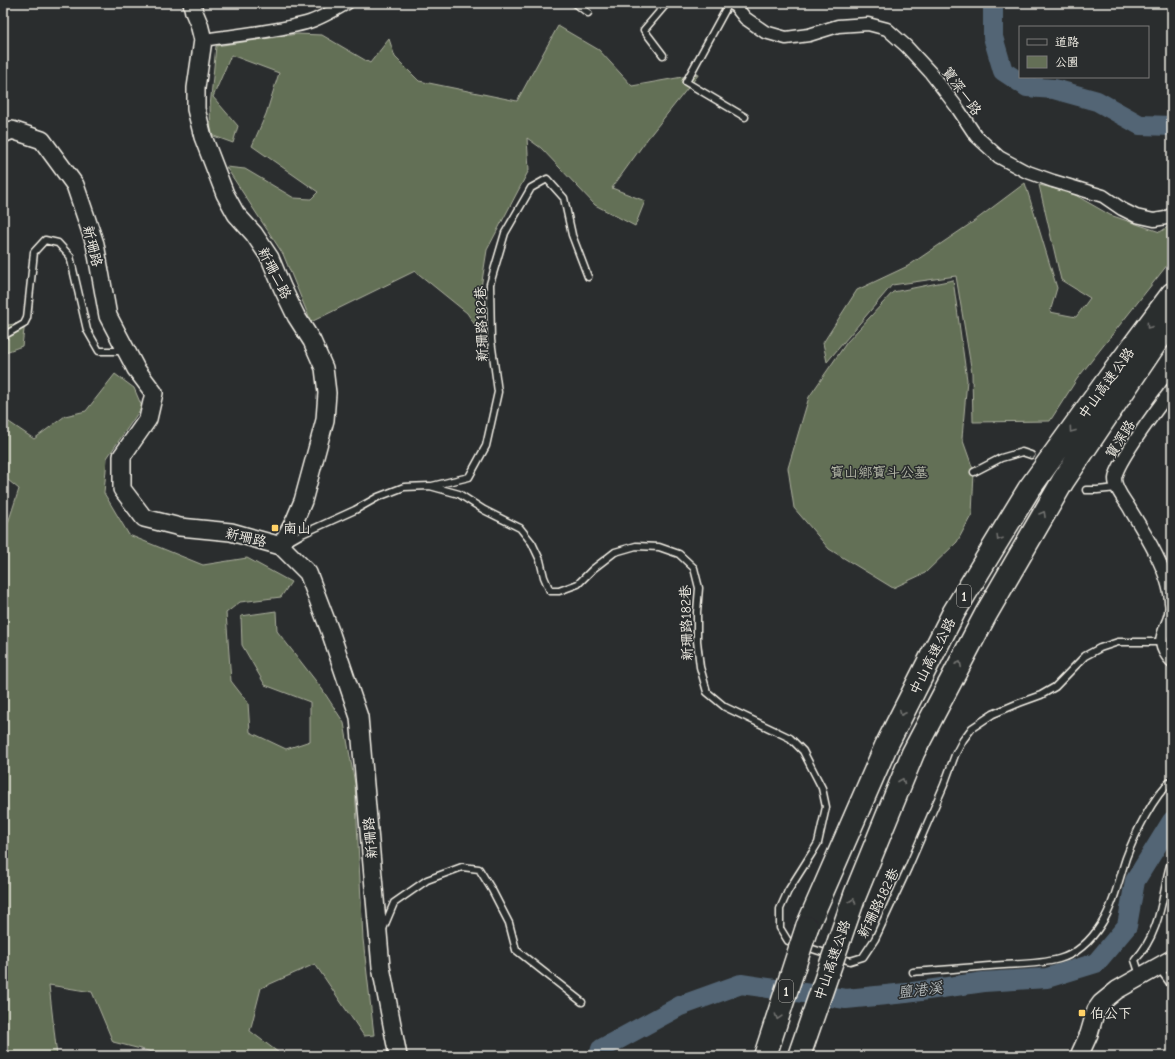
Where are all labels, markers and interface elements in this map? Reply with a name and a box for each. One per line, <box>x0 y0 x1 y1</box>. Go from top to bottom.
legend <box>1019 26 1149 78</box>
text: 道路 <box>1055 35 1079 49</box>
text: 公園 <box>1055 55 1079 69</box>
street label: 寶深一路 <box>938 64 985 119</box>
street label: 新珊路 <box>79 224 106 269</box>
street label: 新珊二路 <box>254 244 295 302</box>
street label: 新珊路182巷 <box>472 285 491 362</box>
one-way arrow <box>1146 321 1153 328</box>
street label: 中山高速公路 <box>1075 344 1138 422</box>
street label: 寶深路 <box>1102 417 1139 462</box>
one-way arrow <box>1070 426 1077 433</box>
park label: 寶山鄉寶斗公墓 <box>830 464 928 481</box>
one-way arrow <box>1039 511 1046 518</box>
place label: 南山 <box>283 520 311 537</box>
marker: 南山 <box>270 523 280 533</box>
street label: 新珊路 <box>224 524 268 550</box>
one-way arrow <box>997 534 1004 541</box>
street label: 新珊路182巷 <box>677 584 696 661</box>
road number: 1 <box>957 585 971 607</box>
street label: 中山高速公路 <box>906 615 959 698</box>
one-way arrow <box>955 661 962 668</box>
one-way arrow <box>900 709 907 716</box>
one-way arrow <box>897 777 905 785</box>
street label: 新珊路 <box>360 816 381 860</box>
street label: 新珊路182巷 <box>854 864 903 941</box>
one-way arrow <box>848 898 857 905</box>
street label: 中山高速公路 <box>811 918 854 1003</box>
water label: 鹽港溪 <box>897 978 944 1002</box>
road number: 1 <box>779 980 793 1002</box>
place label: 伯公下 <box>1090 1005 1132 1022</box>
marker: 伯公下 <box>1077 1008 1087 1018</box>
one-way arrow <box>774 1013 783 1020</box>

